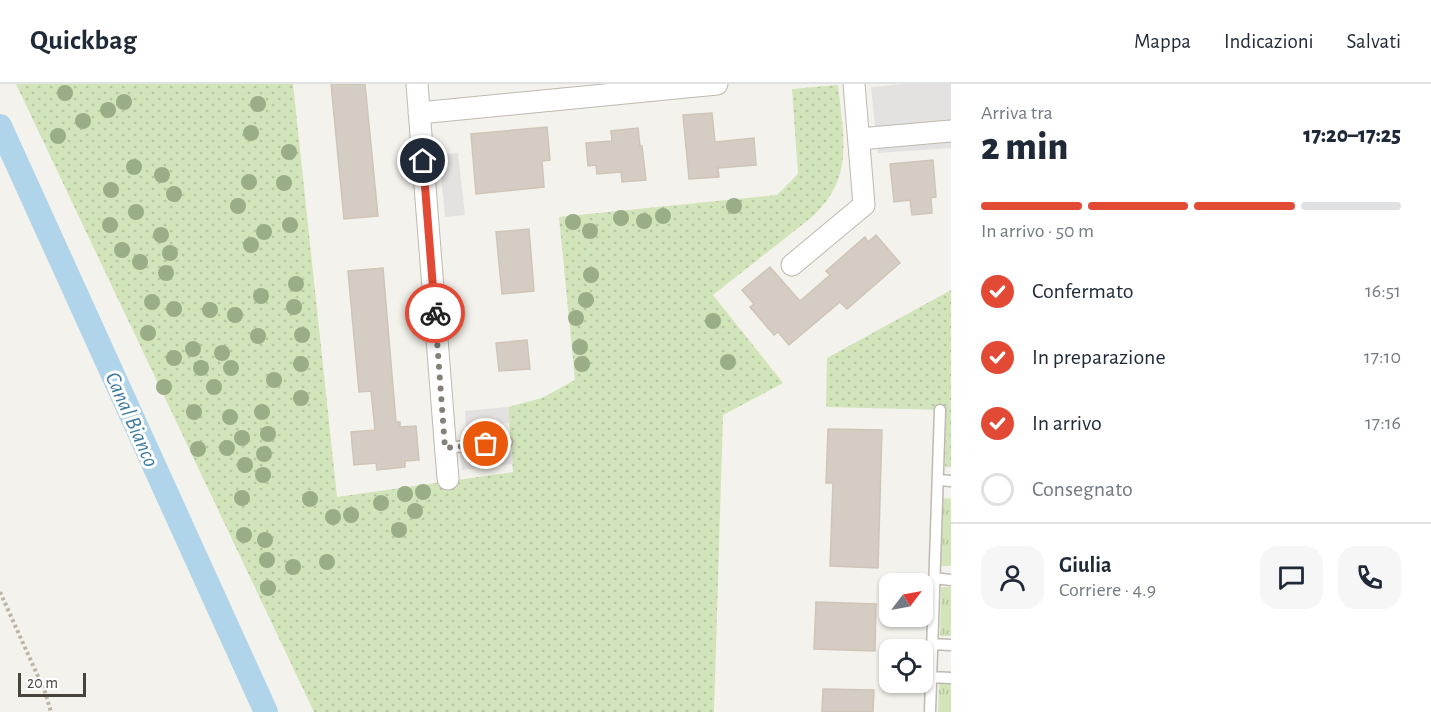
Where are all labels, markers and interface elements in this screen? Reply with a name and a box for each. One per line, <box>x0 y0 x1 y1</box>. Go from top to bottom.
text: Quickbag <box>30 27 137 55</box>
text: Mappa <box>1134 31 1191 52</box>
text: Indicazioni <box>1224 31 1314 52</box>
text: Salvati <box>1347 31 1401 52</box>
text: Arriva tra <box>981 103 1053 123</box>
text: 17:20–17:25 <box>1303 124 1401 146</box>
text: 2 min <box>981 128 1068 167</box>
pin <box>397 135 448 186</box>
icon: home <box>406 144 439 177</box>
text: In arrivo · 50 m <box>981 221 1094 241</box>
icon: check <box>981 275 1014 308</box>
text: Confermato <box>1032 280 1134 302</box>
text: 16:51 <box>1365 281 1401 301</box>
courier <box>405 283 465 343</box>
icon: bike <box>419 297 452 330</box>
icon: check <box>981 341 1014 374</box>
text: In preparazione <box>1032 346 1166 368</box>
text: 17:10 <box>1364 347 1401 367</box>
water label: Canal Bianco <box>101 369 163 470</box>
icon: check <box>981 407 1014 440</box>
text: In arrivo <box>1032 412 1102 434</box>
text: 17:16 <box>1365 413 1401 433</box>
pin <box>460 418 511 469</box>
icon: bag <box>469 427 502 460</box>
text: Consegnato <box>1032 478 1133 500</box>
button: person <box>981 546 1044 609</box>
button: chat <box>1260 546 1323 609</box>
button: phone <box>1338 546 1401 609</box>
text: Giulia <box>1059 554 1112 576</box>
north arrow <box>879 573 933 627</box>
map controls <box>879 573 933 693</box>
text: Corriere · 4.9 <box>1059 580 1156 600</box>
button: locate <box>879 639 933 693</box>
scale bar <box>18 670 86 698</box>
text: 20 m <box>27 675 58 691</box>

